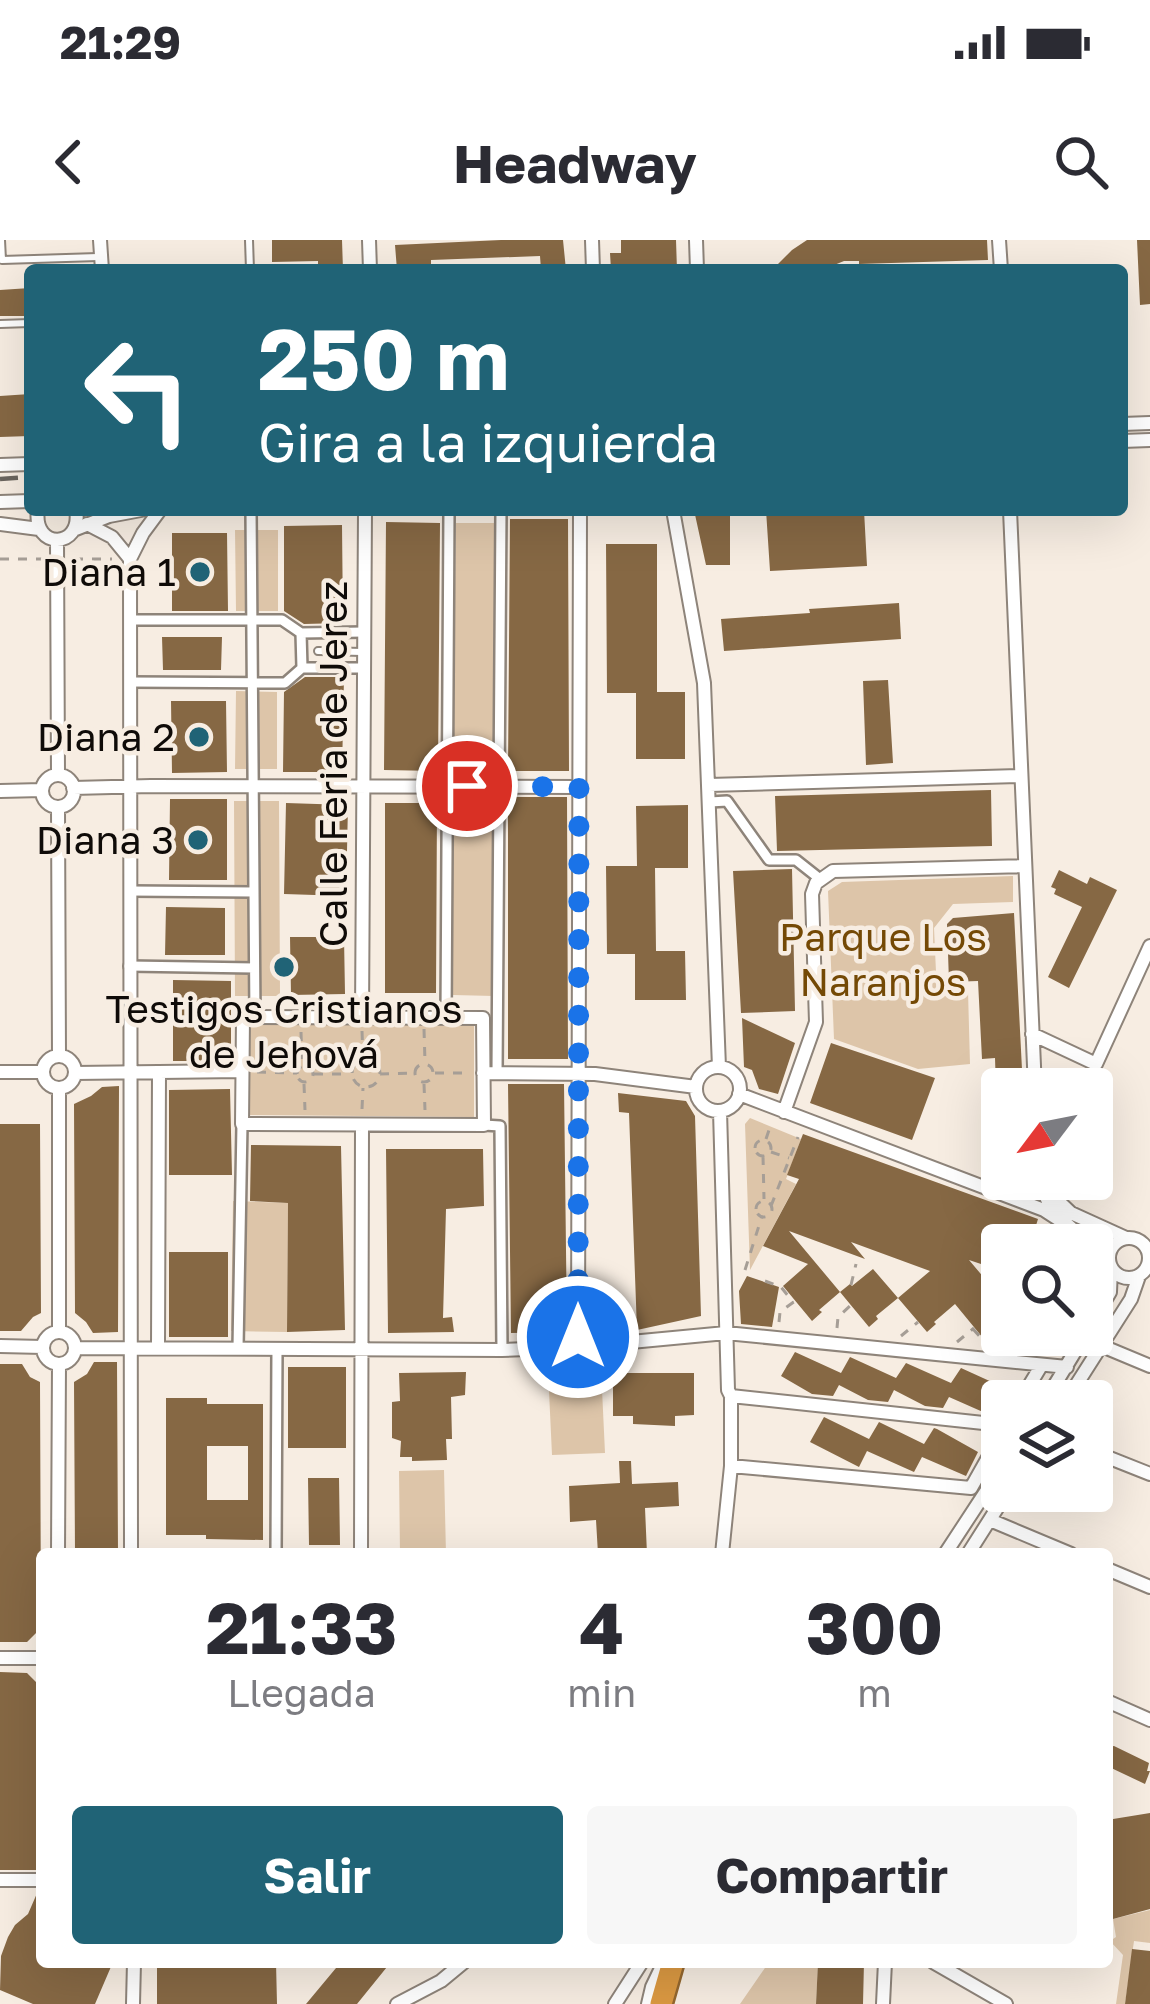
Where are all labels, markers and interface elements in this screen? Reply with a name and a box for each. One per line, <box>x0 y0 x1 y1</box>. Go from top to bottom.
text: 21:29 <box>60 15 181 69</box>
icon: back <box>36 129 102 195</box>
icon: search <box>1048 129 1114 195</box>
text: Headway <box>453 130 697 195</box>
text: 250 m <box>258 308 510 408</box>
icon: left <box>60 312 216 468</box>
text: Gira a la izquierda <box>258 409 718 474</box>
place label: Diana 1 <box>42 548 176 595</box>
marker: Diana 1 <box>187 559 213 585</box>
street label: Calle Feria de Jerez <box>309 581 356 947</box>
place label: Diana 2 <box>37 713 175 760</box>
marker: Diana 2 <box>186 724 212 750</box>
pin <box>416 735 518 837</box>
icon: arrive <box>434 753 500 819</box>
place label: Diana 3 <box>36 816 174 863</box>
marker: Diana 3 <box>185 827 211 853</box>
park label: Parque Los Naranjos <box>779 913 987 1005</box>
marker: Testigos Cristianos de Jehová <box>271 954 297 980</box>
place label: Testigos Cristianos de Jehová <box>106 985 462 1077</box>
north arrow <box>981 1068 1113 1200</box>
map controls <box>981 1068 1113 1512</box>
button: search <box>981 1224 1113 1356</box>
position arrow <box>515 1274 641 1400</box>
button: layers <box>981 1380 1113 1512</box>
text: 21:33 <box>206 1583 398 1670</box>
text: 4 <box>579 1583 624 1670</box>
text: 300 <box>806 1583 943 1670</box>
text: Llegada <box>227 1669 376 1716</box>
text: min <box>567 1669 636 1716</box>
text: m <box>857 1669 892 1716</box>
button: Salir <box>72 1806 563 1944</box>
button: Compartir <box>587 1806 1077 1944</box>

